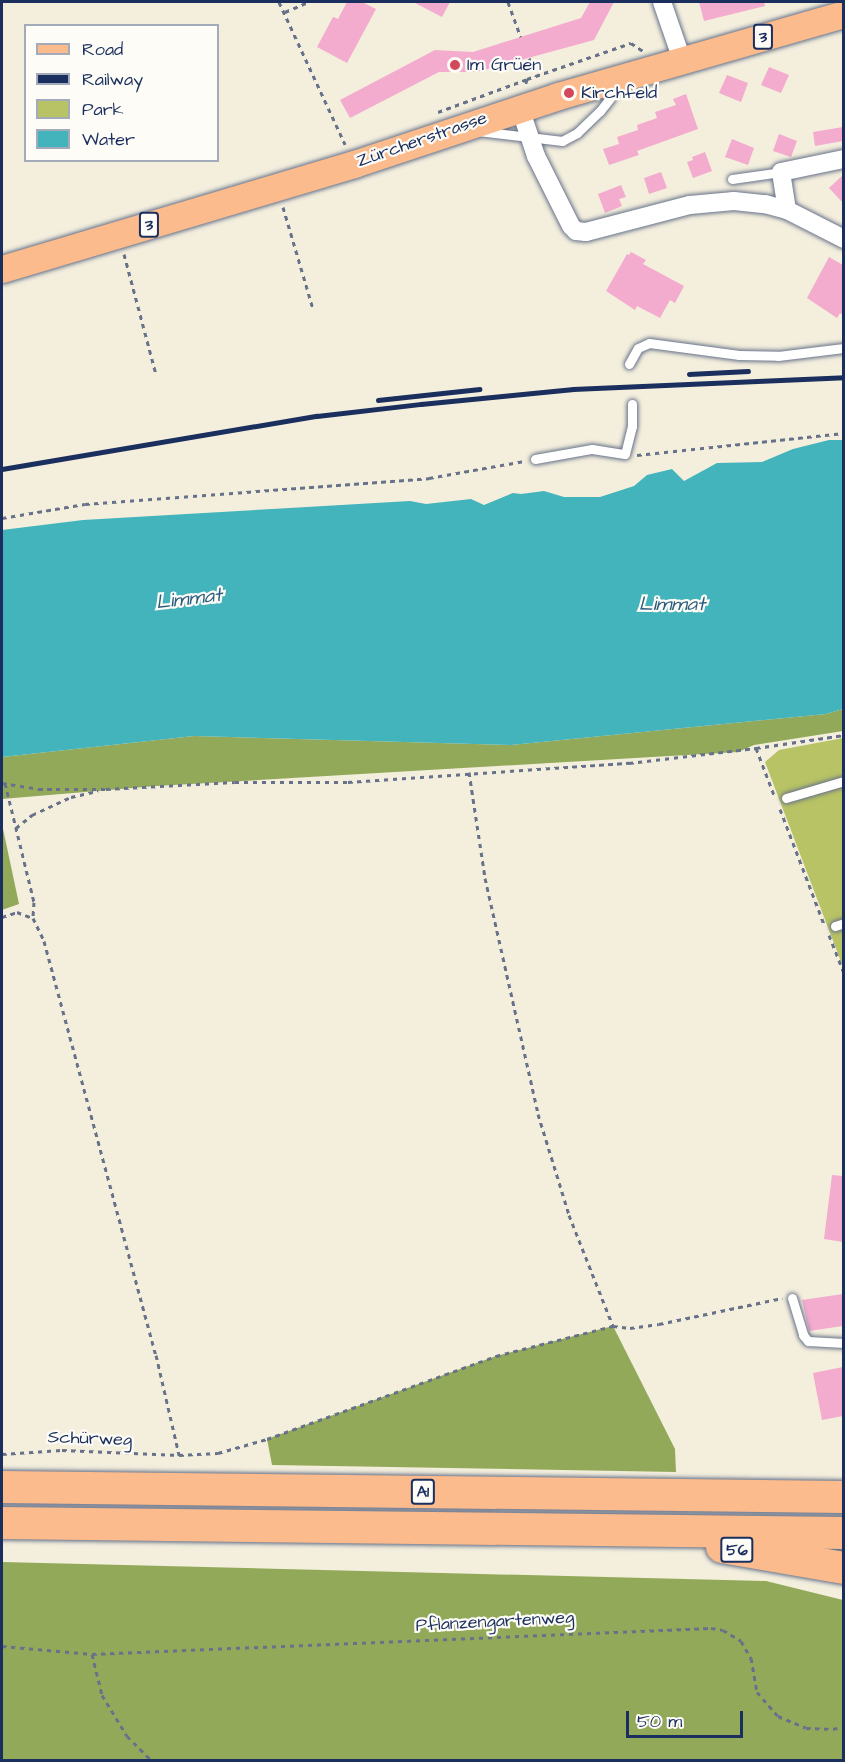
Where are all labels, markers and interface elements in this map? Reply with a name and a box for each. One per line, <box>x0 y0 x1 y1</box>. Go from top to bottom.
legend <box>24 24 219 162</box>
road number: 3 <box>752 24 774 50</box>
text: Road <box>82 37 123 62</box>
place label: Im Grüen <box>467 54 541 76</box>
marker: Im Grüen <box>448 58 462 72</box>
text: Railway <box>82 67 143 92</box>
place label: Kirchfeld <box>581 82 657 104</box>
marker: Kirchfeld <box>562 86 576 100</box>
text: Park <box>82 97 124 122</box>
street label: Zürcherstrasse <box>354 108 490 172</box>
text: Water <box>82 127 135 152</box>
road number: 3 <box>138 212 160 238</box>
water label: Limmat <box>155 583 223 615</box>
water label: Limmat <box>639 592 705 616</box>
street label: Schürweg <box>47 1427 133 1451</box>
road number: A1 <box>410 1479 436 1505</box>
road number: 56 <box>719 1537 755 1563</box>
street label: Pflanzengartenweg <box>415 1607 575 1637</box>
scale bar <box>629 1699 746 1737</box>
text: 50 m <box>637 1709 682 1734</box>

